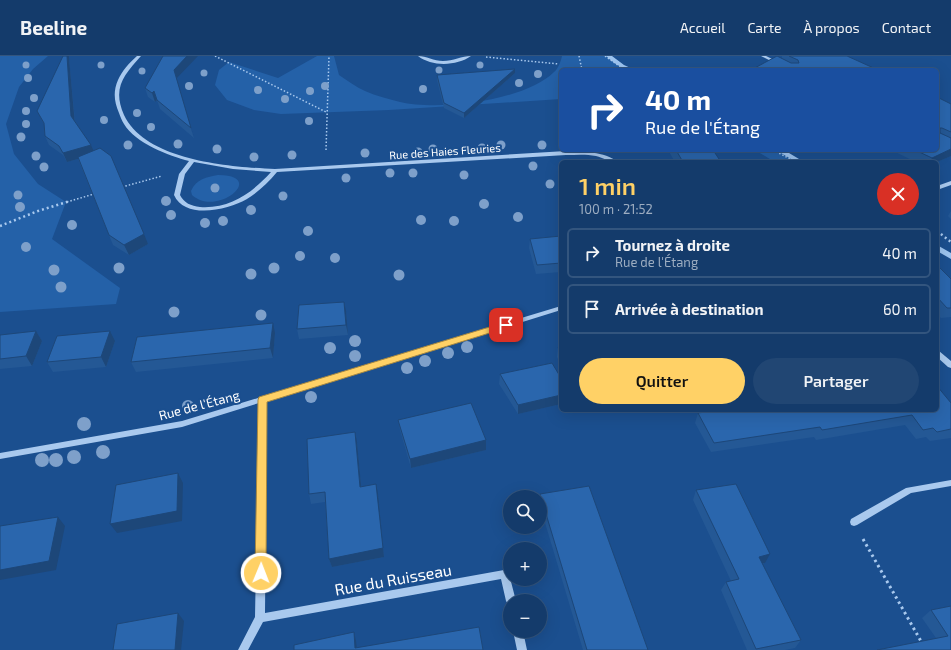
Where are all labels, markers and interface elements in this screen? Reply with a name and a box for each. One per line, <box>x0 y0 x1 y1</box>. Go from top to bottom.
text: Beeline <box>20 16 87 39</box>
text: Accueil <box>680 19 725 36</box>
text: Carte <box>747 19 782 36</box>
text: À propos <box>804 19 860 36</box>
text: Contact <box>882 19 931 36</box>
text: 40 m <box>645 82 711 116</box>
icon: right <box>579 84 631 136</box>
text: Rue de l'Étang <box>645 116 760 138</box>
street label: Rue des Haies Fleuries <box>389 141 502 161</box>
text: 1 min <box>579 171 636 200</box>
button: close <box>877 173 919 215</box>
text: 100 m · 21:52 <box>579 201 653 217</box>
text: Tournez à droite <box>615 236 730 254</box>
icon: right <box>581 242 603 264</box>
text: 40 m <box>882 244 917 262</box>
text: Rue de l'Étang <box>615 254 698 270</box>
icon: arrive <box>581 298 603 320</box>
text: Arrivée à destination <box>615 300 763 318</box>
text: 60 m <box>883 300 917 318</box>
pin <box>489 308 523 342</box>
icon: arrive <box>495 314 517 336</box>
button: Quitter <box>579 358 745 404</box>
button: Partager <box>753 358 919 404</box>
street label: Rue de l'Étang <box>157 386 241 423</box>
map controls <box>503 490 547 638</box>
button: search <box>503 490 547 534</box>
button: + <box>503 542 547 586</box>
position arrow <box>240 552 282 594</box>
street label: Rue du Ruisseau <box>333 559 453 599</box>
button: − <box>503 594 547 638</box>

